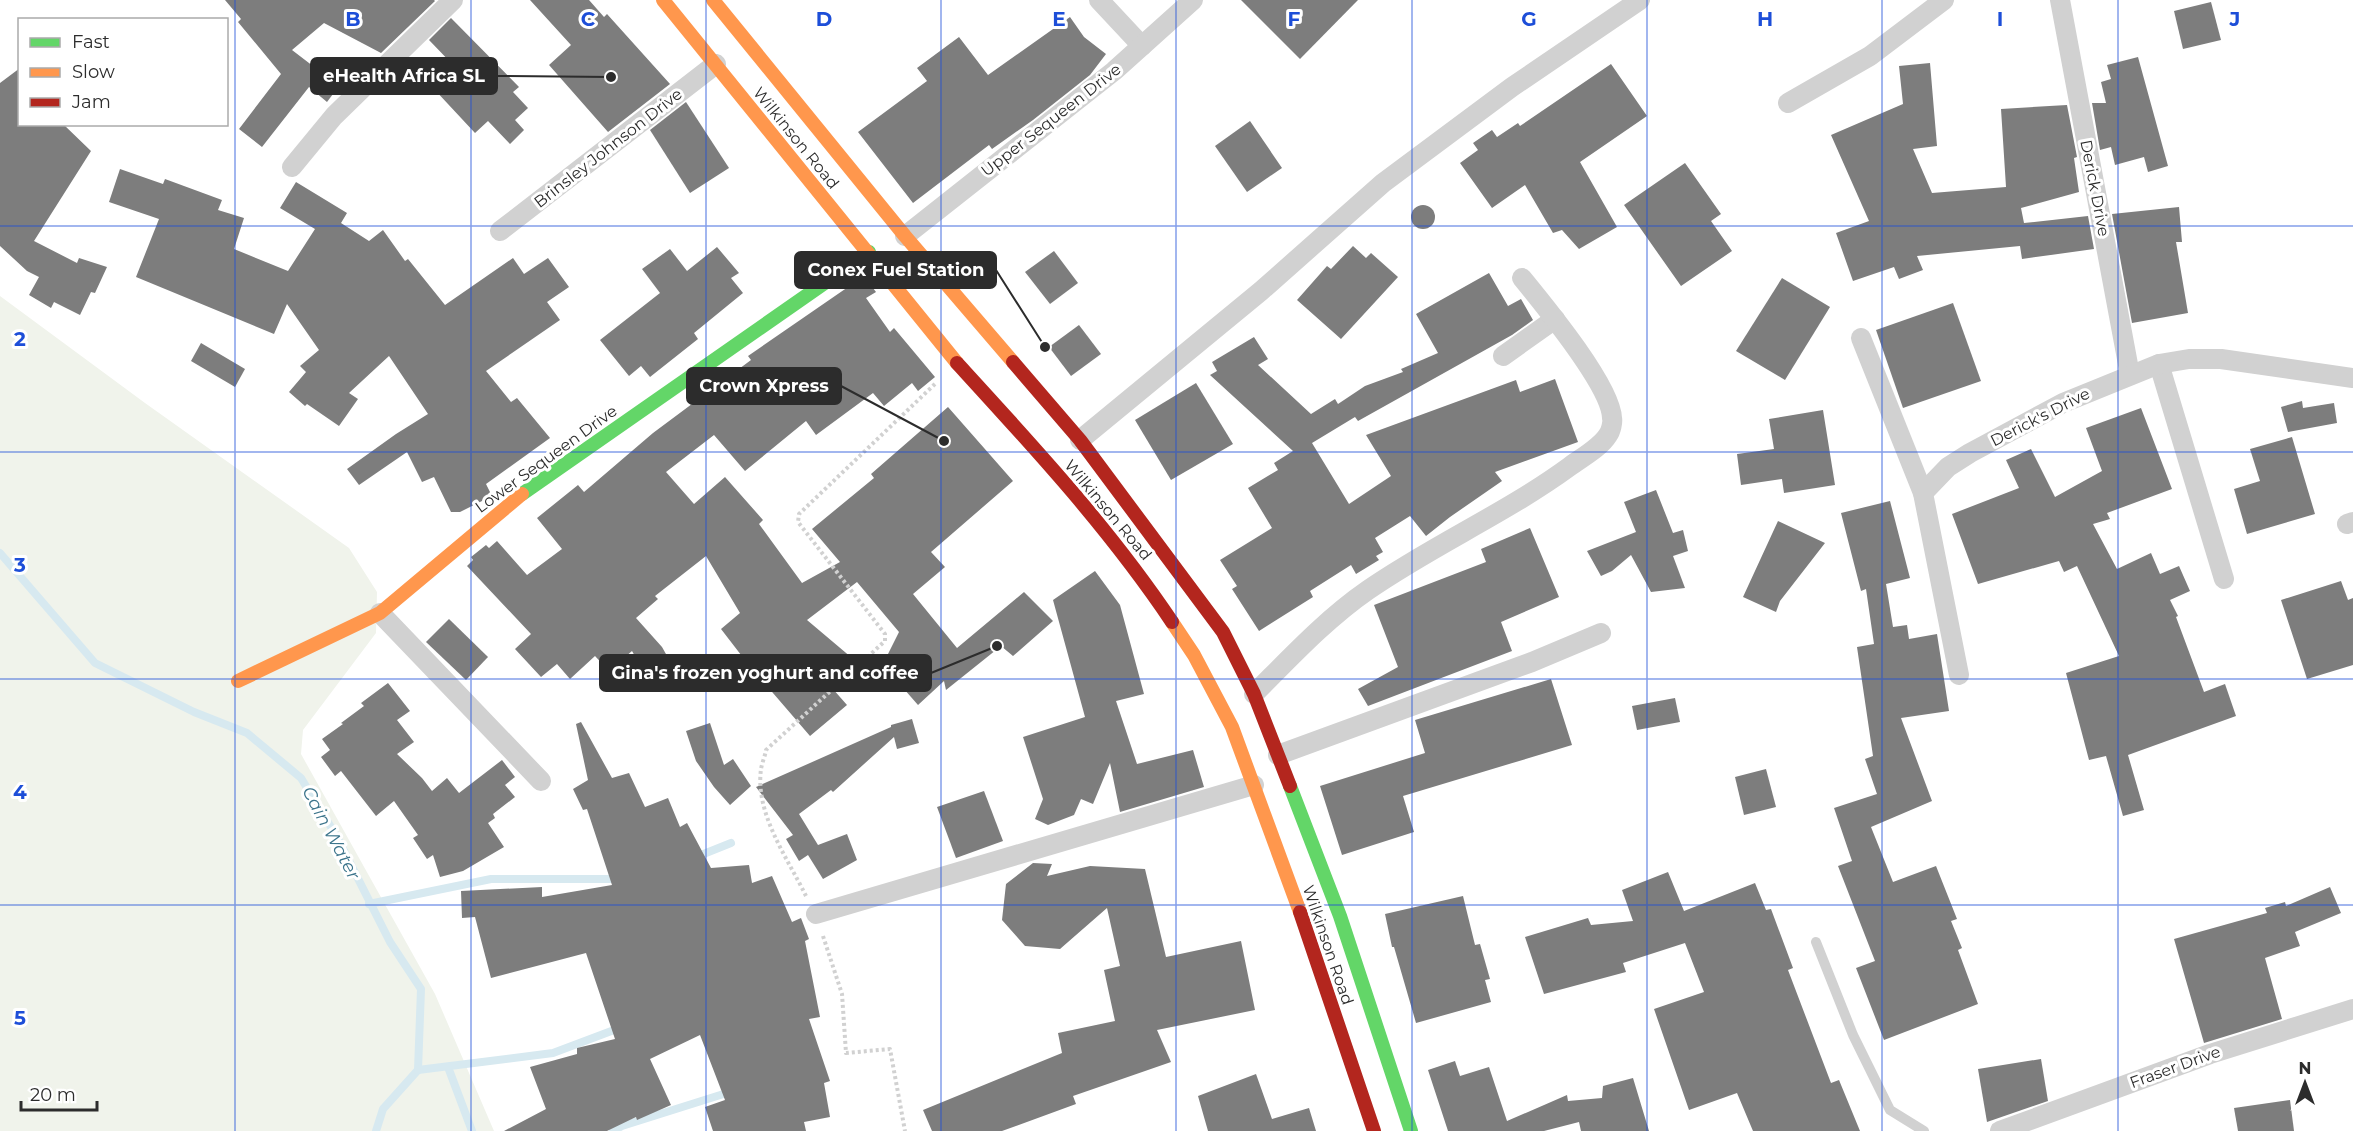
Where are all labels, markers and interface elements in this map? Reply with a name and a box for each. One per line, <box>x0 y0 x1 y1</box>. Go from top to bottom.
text: B <box>345 7 361 31</box>
text: C <box>581 7 596 31</box>
text: D <box>816 7 832 31</box>
text: E <box>1052 7 1066 31</box>
text: F <box>1288 7 1301 31</box>
text: G <box>1521 7 1537 31</box>
text: H <box>1757 7 1773 31</box>
text: I <box>1997 7 2003 31</box>
text: J <box>2229 7 2240 31</box>
legend <box>18 18 228 126</box>
text: Fast <box>72 31 110 53</box>
callout: eHealth Africa SL <box>311 58 497 94</box>
street label: Upper Sequeen Drive <box>977 60 1125 180</box>
text: Slow <box>72 61 115 83</box>
text: eHealth Africa SL <box>323 65 485 87</box>
street label: Wilkinson Road <box>749 83 843 193</box>
street label: Brinsley Johnson Drive <box>530 84 686 212</box>
text: Jam <box>71 91 111 113</box>
street label: Derick Drive <box>2076 138 2114 238</box>
callout: Conex Fuel Station <box>795 252 996 288</box>
text: Conex Fuel Station <box>808 259 984 281</box>
text: 2 <box>14 327 26 351</box>
callout: Crown Xpress <box>687 368 841 404</box>
text: Crown Xpress <box>699 375 829 397</box>
street label: Derick's Drive <box>1987 384 2093 450</box>
street label: Lower Sequeen Drive <box>471 401 621 517</box>
street label: Wilkinson Road <box>1060 456 1156 564</box>
text: 3 <box>13 553 26 577</box>
callout: Gina's frozen yoghurt and coffee <box>600 655 931 691</box>
text: Gina's frozen yoghurt and coffee <box>611 662 919 684</box>
text: 4 <box>13 780 27 804</box>
water label: Cain Water <box>297 783 365 884</box>
street label: Wilkinson Road <box>1299 883 1357 1007</box>
text: 5 <box>14 1006 26 1030</box>
street label: Fraser Drive <box>2127 1042 2223 1092</box>
north arrow <box>2275 1053 2335 1113</box>
text: N <box>2299 1059 2311 1078</box>
scale bar <box>21 1074 98 1112</box>
text: 20 m <box>30 1084 76 1106</box>

